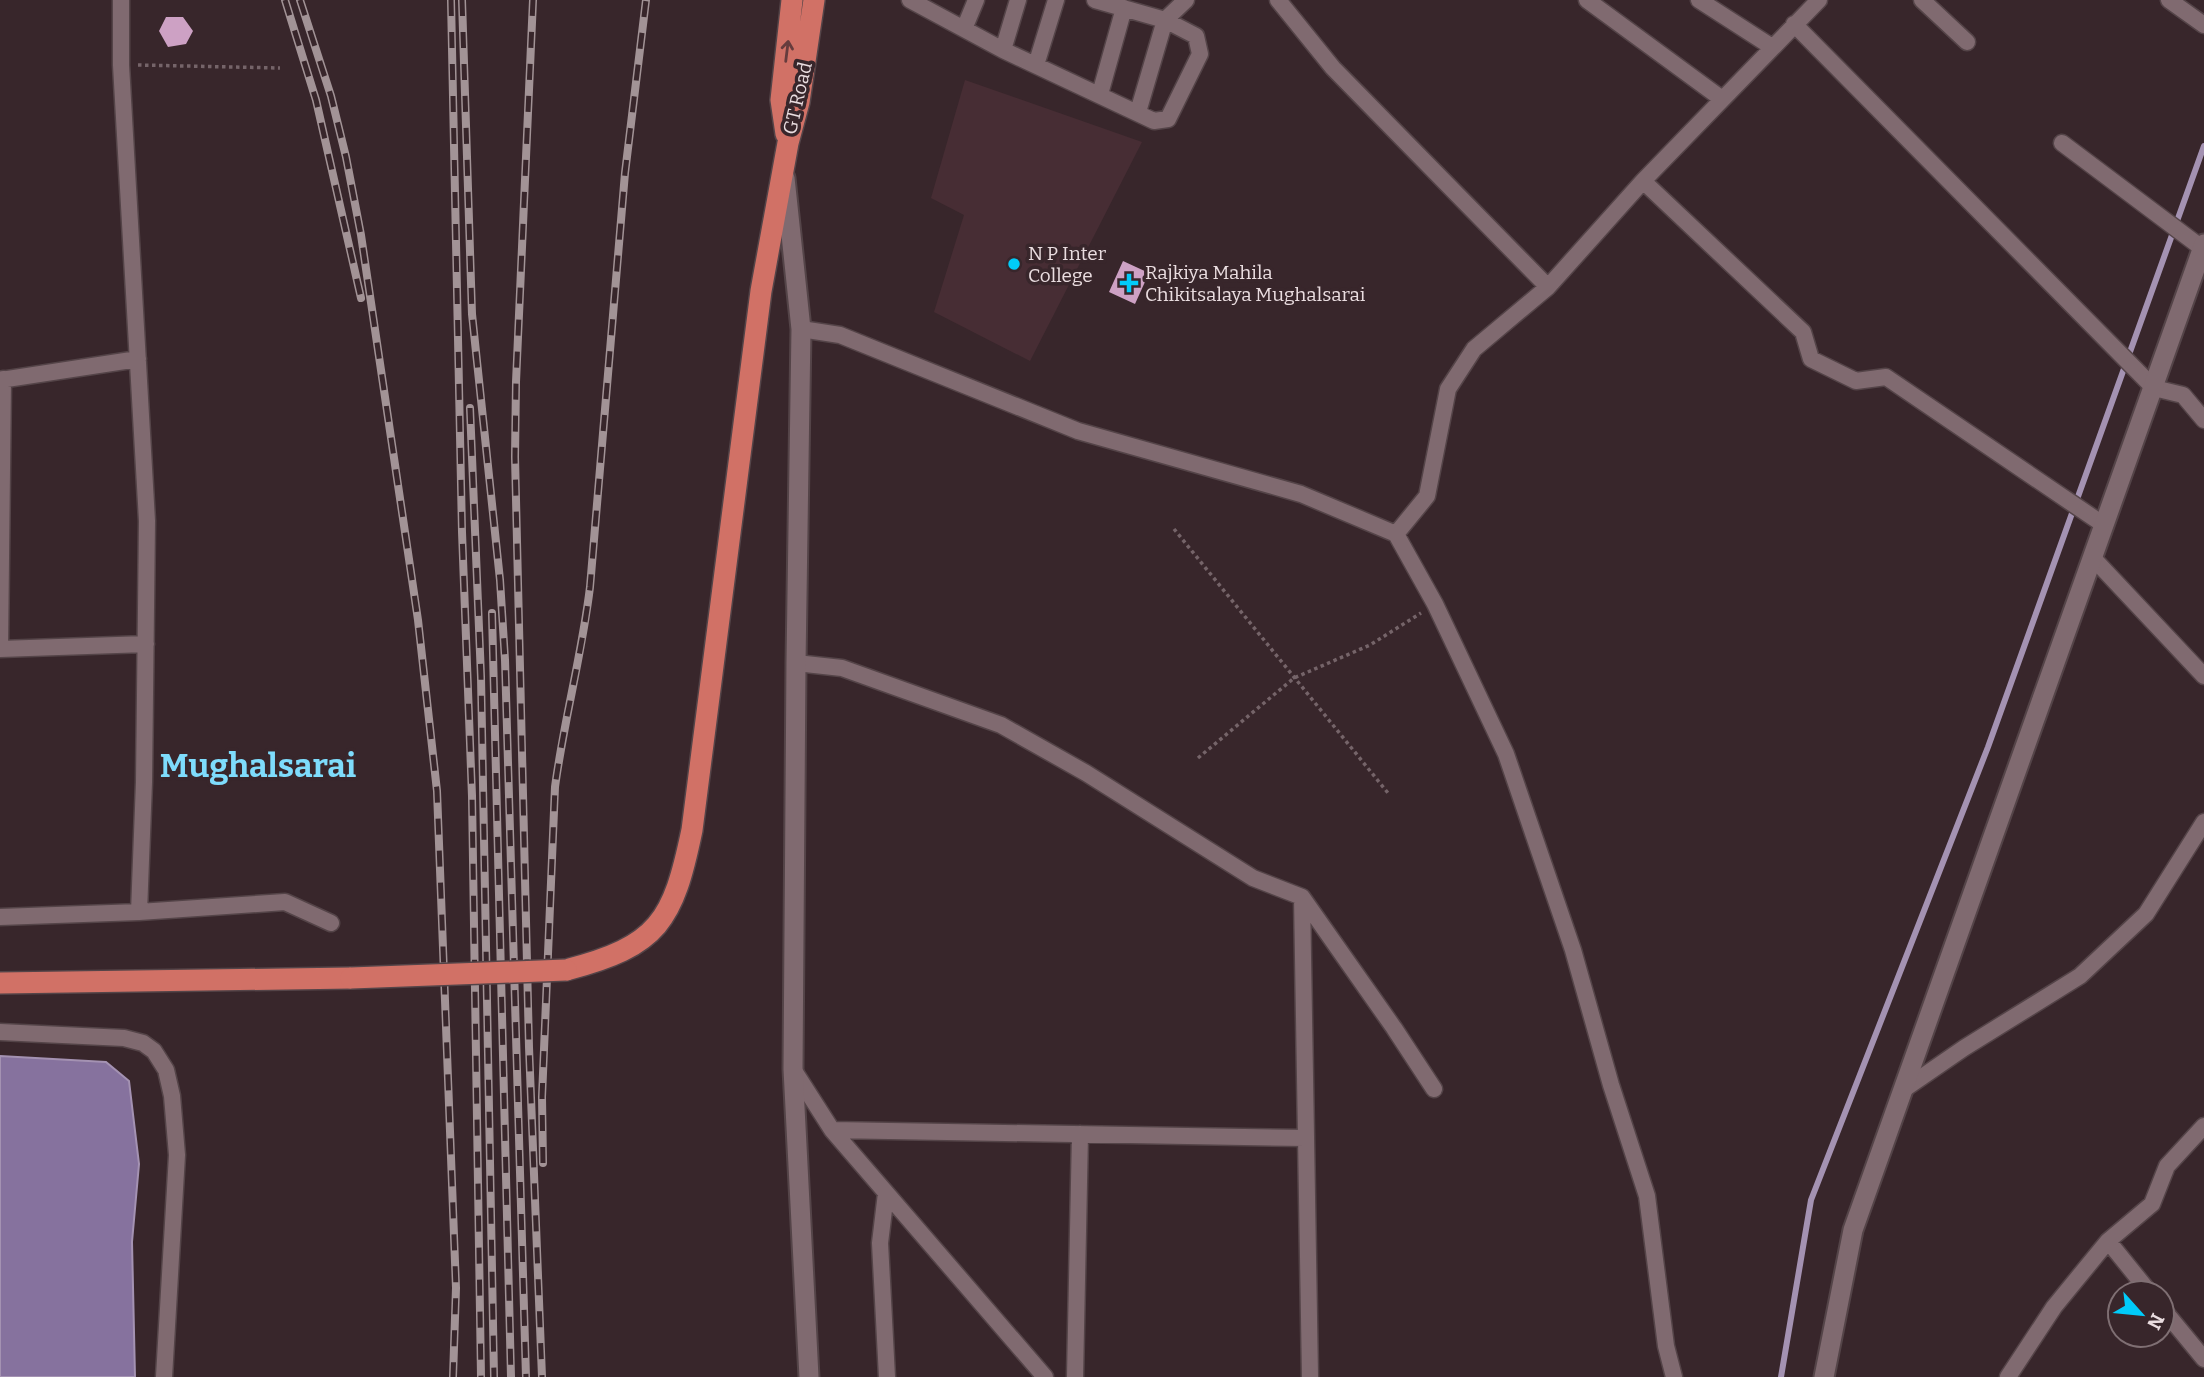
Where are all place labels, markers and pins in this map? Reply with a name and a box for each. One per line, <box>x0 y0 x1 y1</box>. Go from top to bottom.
place label: N P Inter College <box>1028 242 1107 287</box>
marker: N P Inter College <box>1006 256 1022 272</box>
place label: Rajkiya Mahila Chikitsalaya Mughalsarai <box>1145 261 1366 306</box>
marker: Rajkiya Mahila Chikitsalaya Mughalsarai <box>1119 273 1139 293</box>

